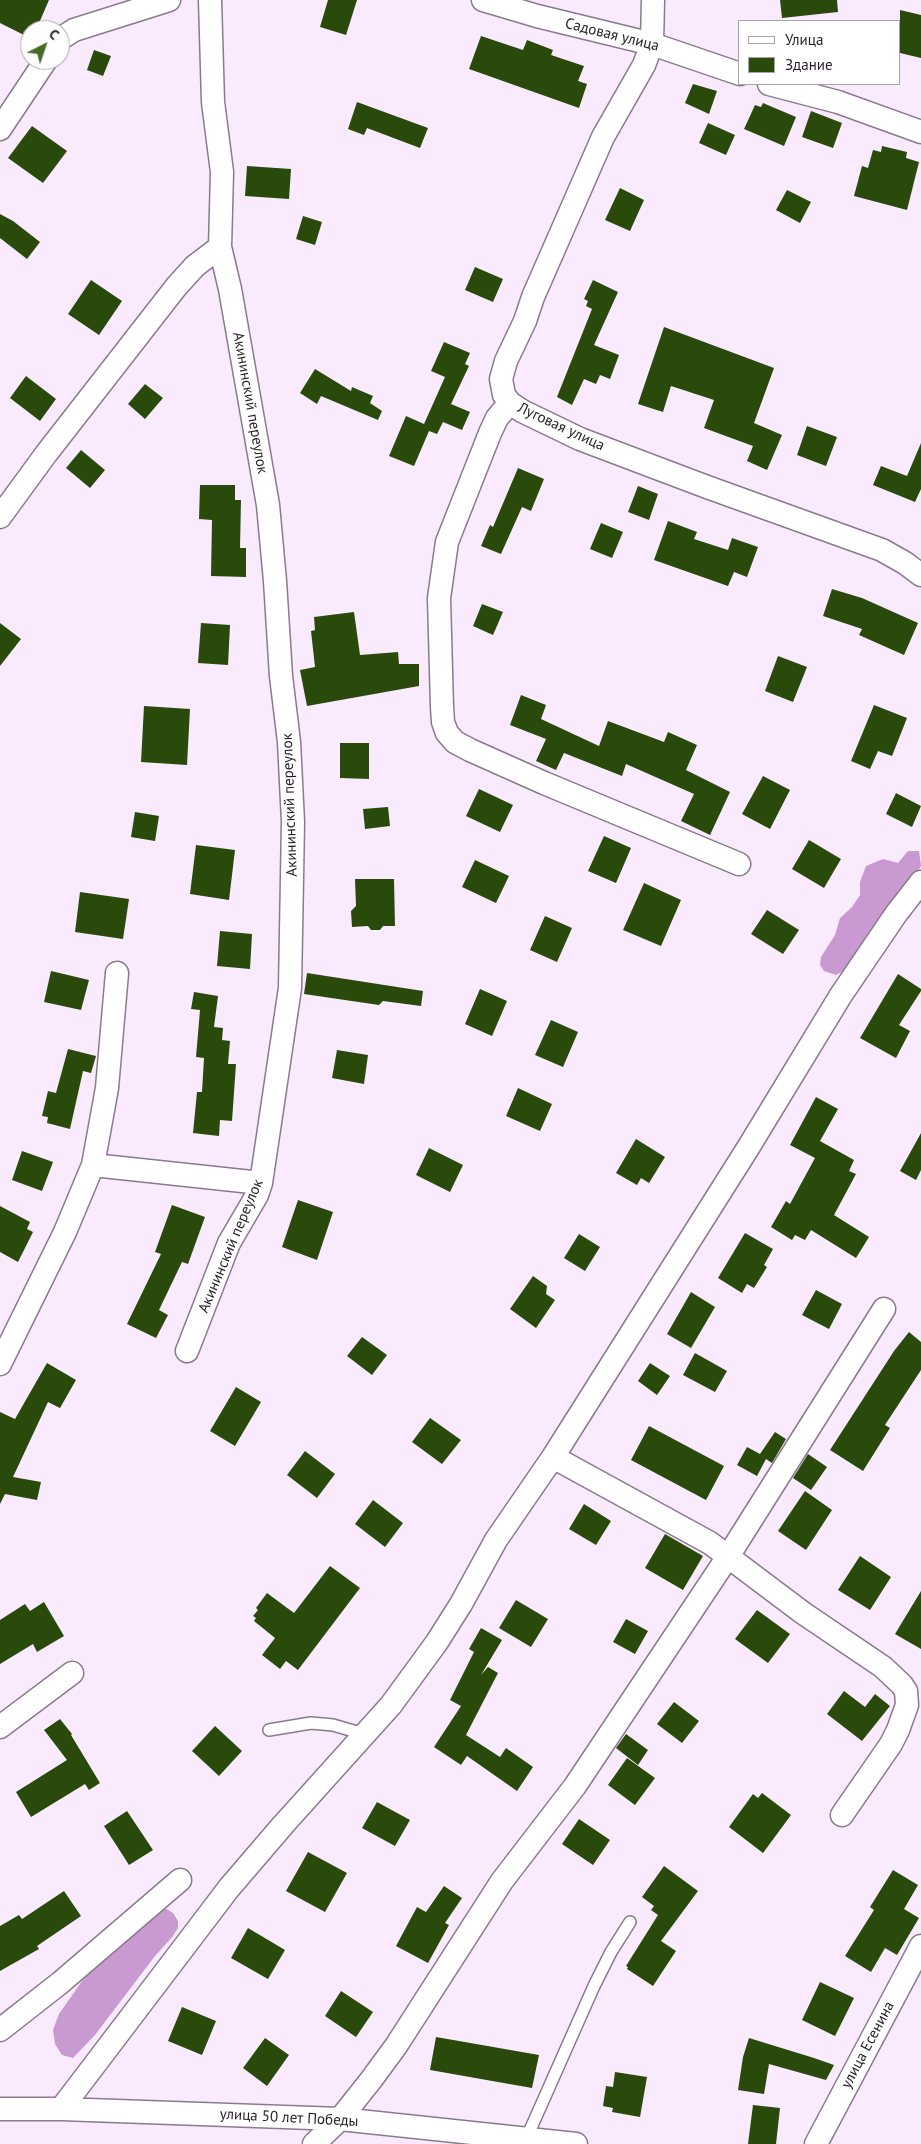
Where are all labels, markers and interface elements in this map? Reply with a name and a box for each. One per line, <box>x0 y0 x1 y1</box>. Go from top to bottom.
street label: Садовая улица <box>563 15 661 55</box>
north arrow <box>20 20 70 70</box>
legend <box>738 20 901 85</box>
text: С <box>45 25 63 44</box>
text: Улица <box>785 30 823 49</box>
text: Здание <box>785 55 833 74</box>
street label: Акининский переулок <box>229 331 271 475</box>
street label: Луговая улица <box>515 399 607 455</box>
street label: Акининский переулок <box>279 733 301 877</box>
street label: Акининский переулок <box>195 1176 267 1316</box>
street label: улица Есенина <box>837 1998 899 2092</box>
street label: улица 50 лет Победы <box>219 2105 359 2131</box>

